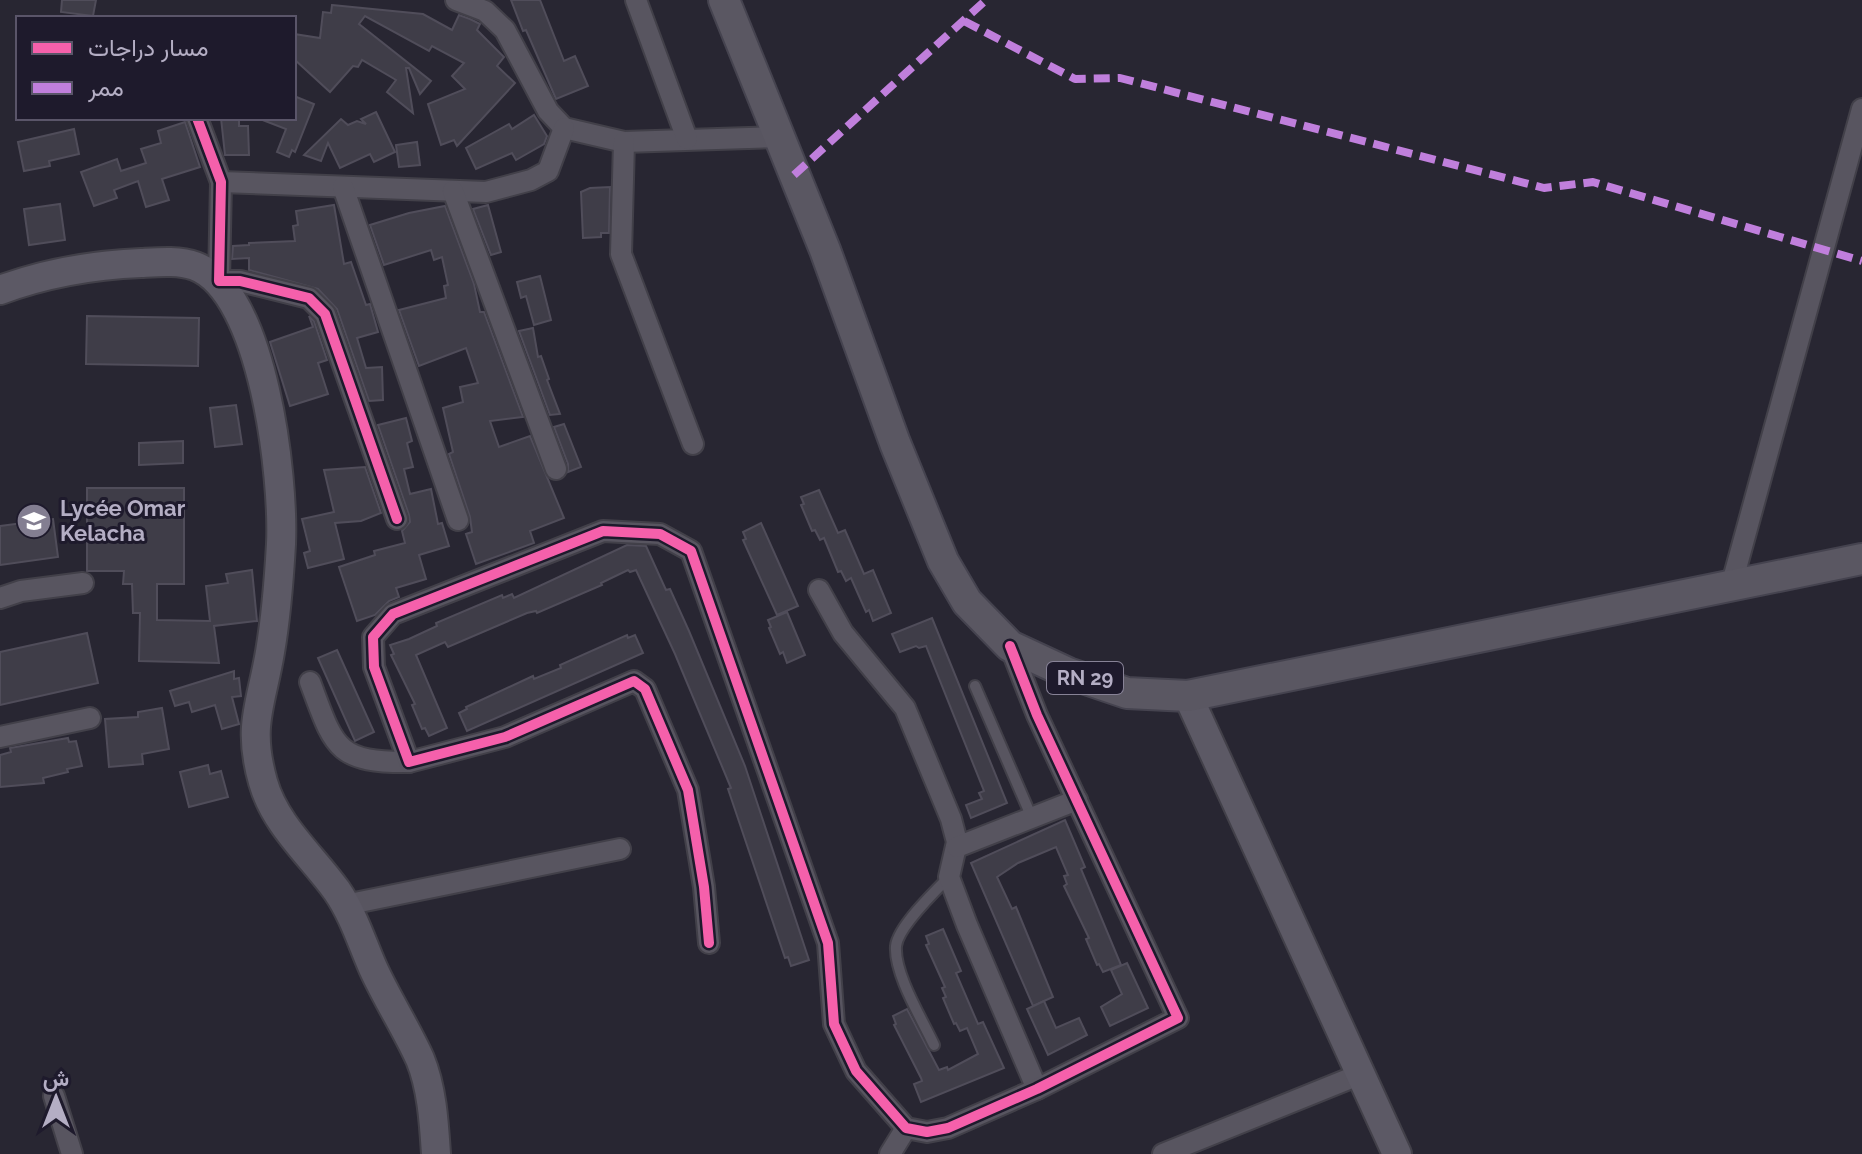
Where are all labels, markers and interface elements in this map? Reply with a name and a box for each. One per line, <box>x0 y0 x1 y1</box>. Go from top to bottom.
legend <box>16 16 296 120</box>
text: مسار دراجات <box>88 33 209 63</box>
text: ممر <box>87 73 124 103</box>
place label: Lycée Omar Kelacha <box>60 495 186 546</box>
school or university icon: Lycée Omar Kelacha <box>15 502 53 540</box>
road number: RN 29 <box>1047 662 1123 694</box>
north arrow <box>16 1058 96 1138</box>
text: ش <box>43 1065 69 1092</box>

